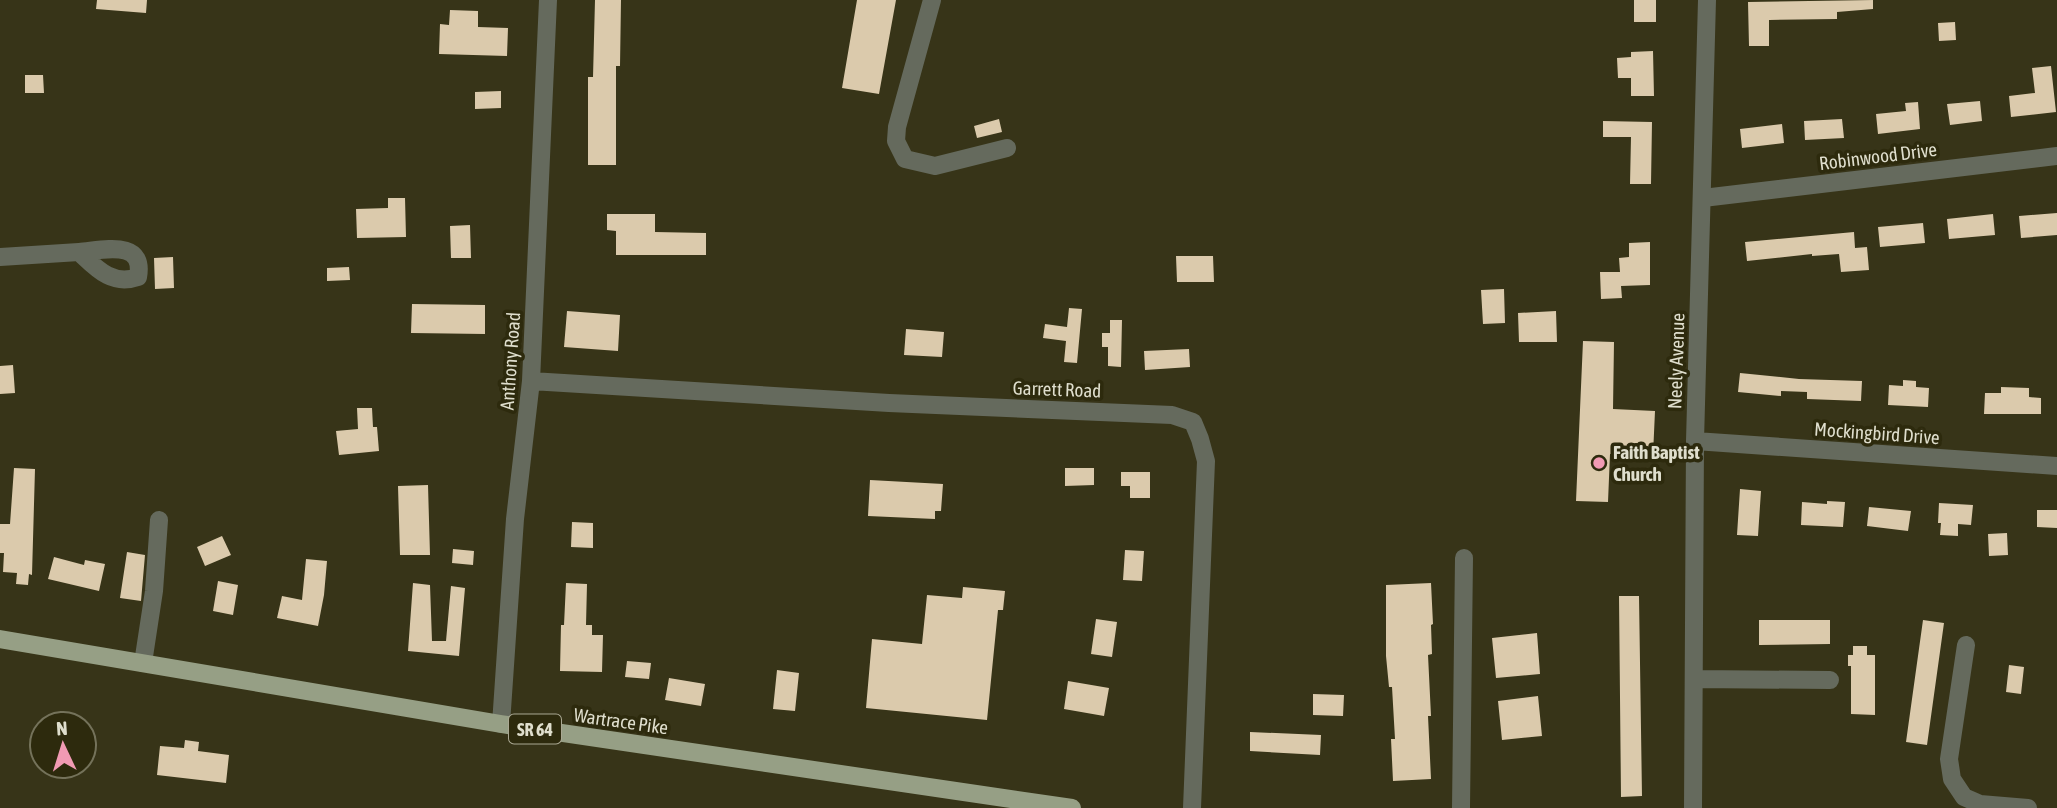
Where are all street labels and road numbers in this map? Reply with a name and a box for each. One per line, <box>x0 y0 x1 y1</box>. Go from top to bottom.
street label: Robinwood Drive <box>1818 138 1938 174</box>
street label: Anthony Road <box>496 311 524 411</box>
street label: Neely Avenue <box>1663 313 1689 409</box>
street label: Garrett Road <box>1012 376 1102 402</box>
street label: Mockingbird Drive <box>1814 418 1940 448</box>
street label: Wartrace Pike <box>572 703 670 739</box>
road number: SR 64 <box>509 714 561 744</box>

